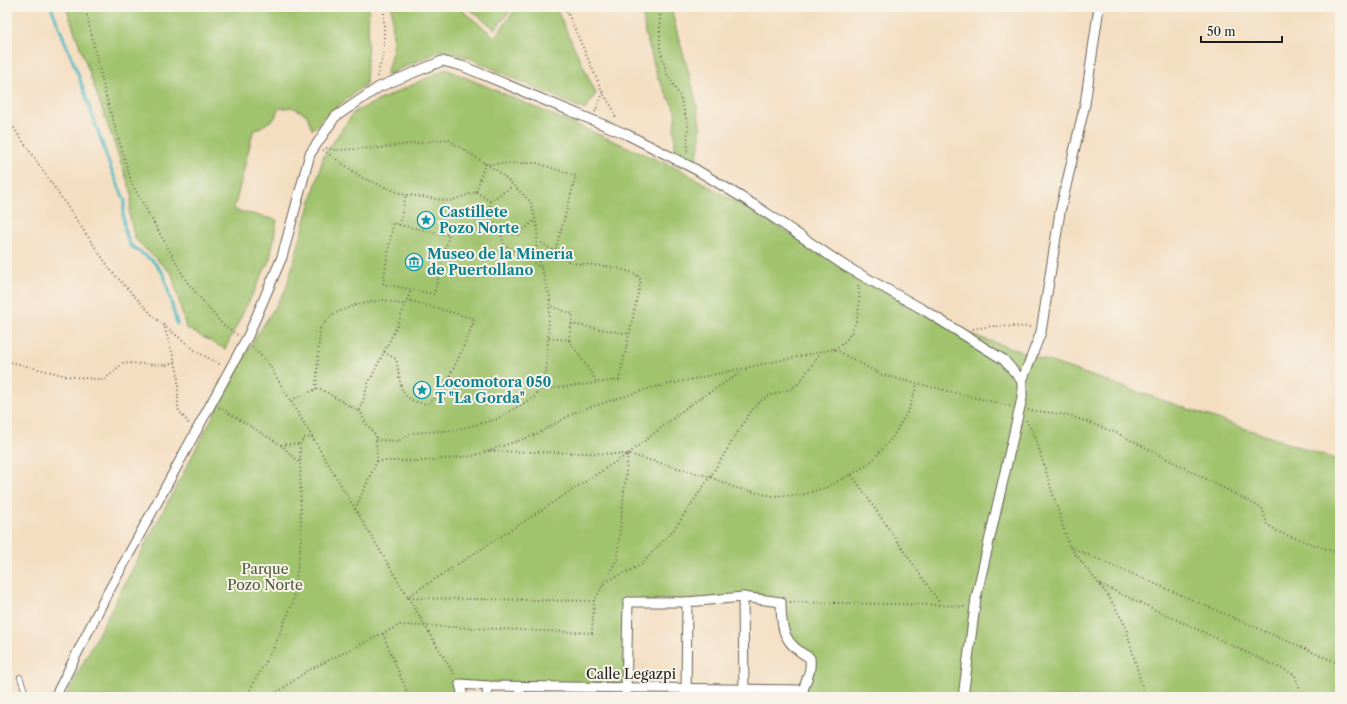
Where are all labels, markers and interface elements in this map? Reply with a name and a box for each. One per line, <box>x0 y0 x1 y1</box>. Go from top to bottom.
scale bar <box>1201 18 1282 44</box>
text: 50 m <box>1207 24 1236 39</box>
place label: Castillete Pozo Norte <box>439 203 519 237</box>
place icon: Castillete Pozo Norte <box>416 210 436 230</box>
place label: Museo de la Minería de Puertollano <box>427 245 574 279</box>
museum icon: Museo de la Minería de Puertollano <box>404 252 424 272</box>
place label: Locomotora 050 T "La Gorda" <box>435 373 551 407</box>
place icon: Locomotora 050 T "La Gorda" <box>412 380 432 400</box>
park label: Parque Pozo Norte <box>227 560 303 594</box>
street label: Calle Legazpi <box>586 665 676 683</box>

